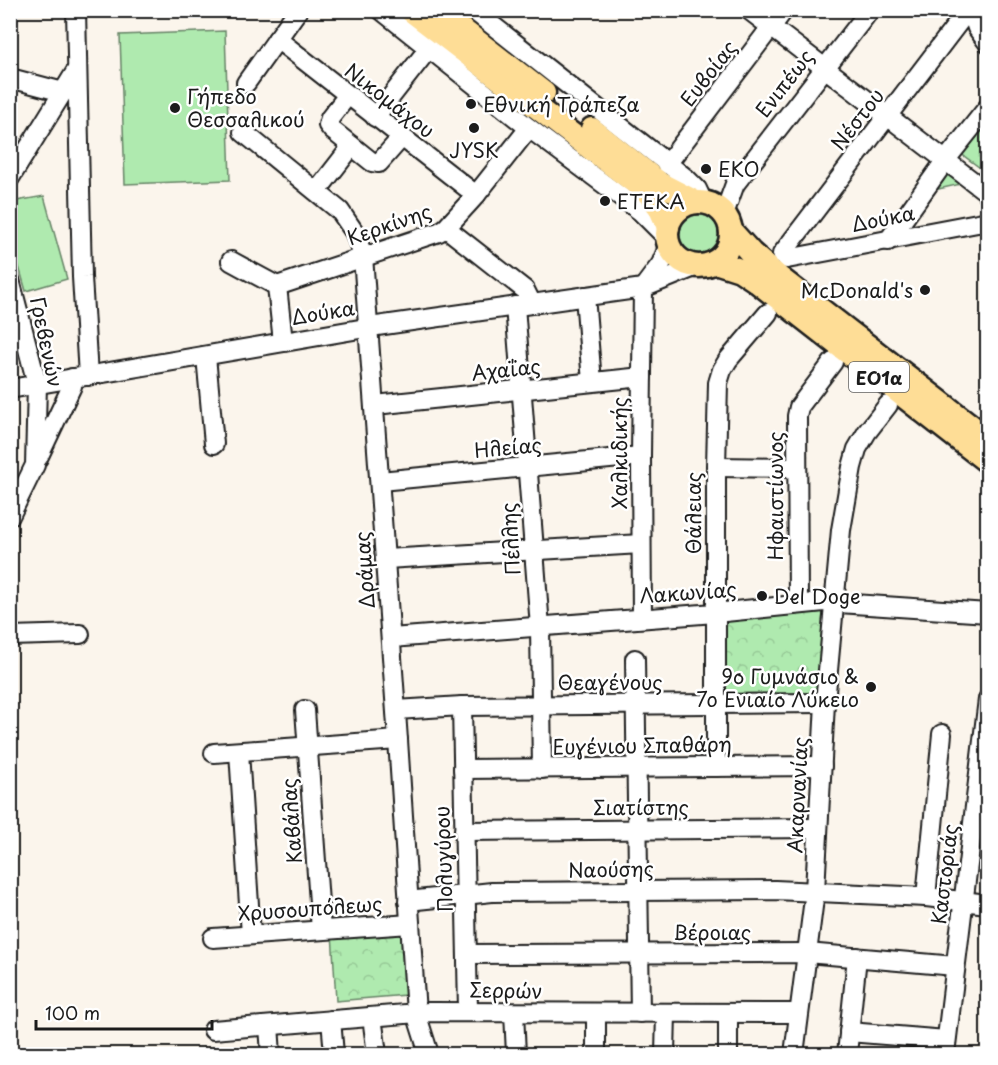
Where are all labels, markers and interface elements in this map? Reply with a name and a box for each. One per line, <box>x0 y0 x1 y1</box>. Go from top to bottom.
street label: Ευβοίας <box>673 34 743 112</box>
street label: Ενιπέως <box>748 43 820 123</box>
street label: Νικομάχου <box>339 55 441 145</box>
place label: Γήπεδο Θεσσαλικού <box>187 81 305 134</box>
street label: Νέστου <box>823 82 891 156</box>
place label: Εθνική Τράπεζα <box>483 89 640 119</box>
marker: Εθνική Τράπεζα <box>464 97 478 111</box>
marker: Γήπεδο Θεσσαλικού <box>168 101 182 115</box>
marker: JYSK <box>467 121 481 135</box>
place label: JYSK <box>449 135 499 165</box>
place label: EKO <box>718 154 760 184</box>
marker: EKO <box>699 162 713 176</box>
place label: ΕΤΕΚΑ <box>617 186 685 216</box>
marker: ΕΤΕΚΑ <box>598 194 612 208</box>
street label: Κερκίνης <box>343 196 435 252</box>
street label: Δούκα <box>849 197 917 239</box>
place label: McDonald's <box>801 275 913 305</box>
marker: McDonald's <box>918 283 932 297</box>
street label: Δούκα <box>289 292 357 332</box>
street label: Γρεβενών <box>23 294 71 390</box>
street label: Αχαΐας <box>470 350 542 388</box>
road number: ΕΟ1α <box>849 362 909 392</box>
street label: Χαλκιδικής <box>604 397 634 509</box>
street label: Ηλείας <box>473 429 543 465</box>
street label: Ηφαιστίωνος <box>760 431 790 561</box>
street label: Θάλειας <box>678 472 708 554</box>
street label: Πέλλης <box>492 502 528 576</box>
street label: Δράμας <box>346 530 382 610</box>
street label: Λακωνίας <box>638 574 738 610</box>
place label: Del Doge <box>774 581 861 611</box>
marker: Del Doge <box>755 589 769 603</box>
place label: 9ο Γυμνάσιο & 7ο Ενιαίο Λύκειο <box>696 661 859 714</box>
street label: Θεαγένους <box>558 667 663 697</box>
marker: 9ο Γυμνάσιο & 7ο Ενιαίο Λύκειο <box>864 680 878 694</box>
street label: Ευγένιου Σπαθάρη <box>552 728 732 762</box>
street label: Ακαρνανίας <box>779 736 815 854</box>
street label: Καβάλας <box>273 777 309 865</box>
street label: Σιατίστης <box>593 792 689 822</box>
street label: Πολυγύρου <box>426 805 460 913</box>
street label: Καστοριάς <box>923 822 965 926</box>
street label: Ναούσης <box>568 853 654 885</box>
street label: Χρυσουπόλεως <box>237 888 383 928</box>
street label: Βέροιας <box>673 917 751 947</box>
street label: Σερρών <box>469 974 543 1006</box>
scale bar <box>36 993 212 1031</box>
text: 100 m <box>45 999 100 1026</box>

